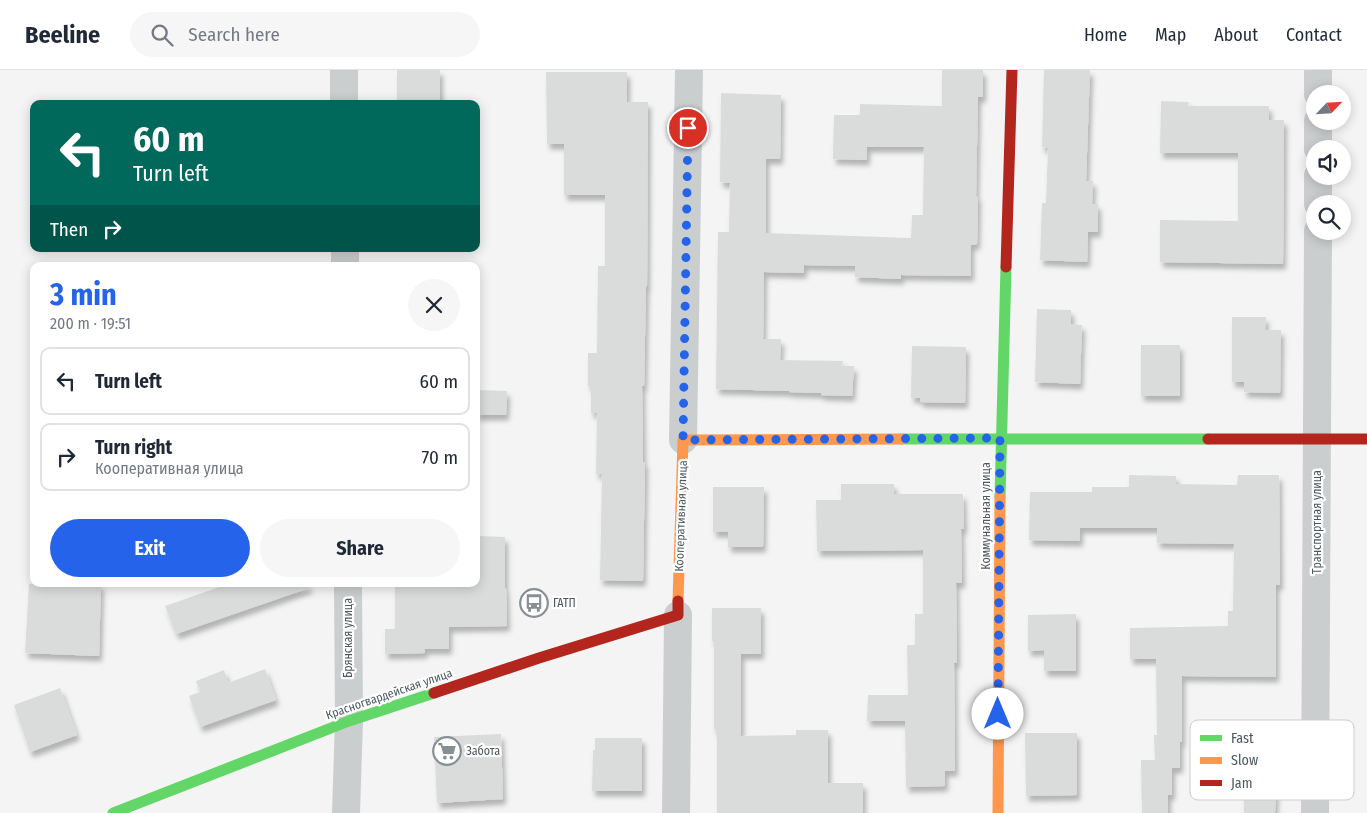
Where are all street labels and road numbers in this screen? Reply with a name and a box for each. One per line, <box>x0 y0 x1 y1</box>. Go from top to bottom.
street label: Кооперативная улица <box>672 460 690 572</box>
street label: Коммунальная улица <box>979 462 993 570</box>
street label: Транспортная улица <box>1310 470 1324 574</box>
street label: Брянская улица <box>341 598 355 678</box>
street label: Красногвардейская улица <box>324 666 454 722</box>

